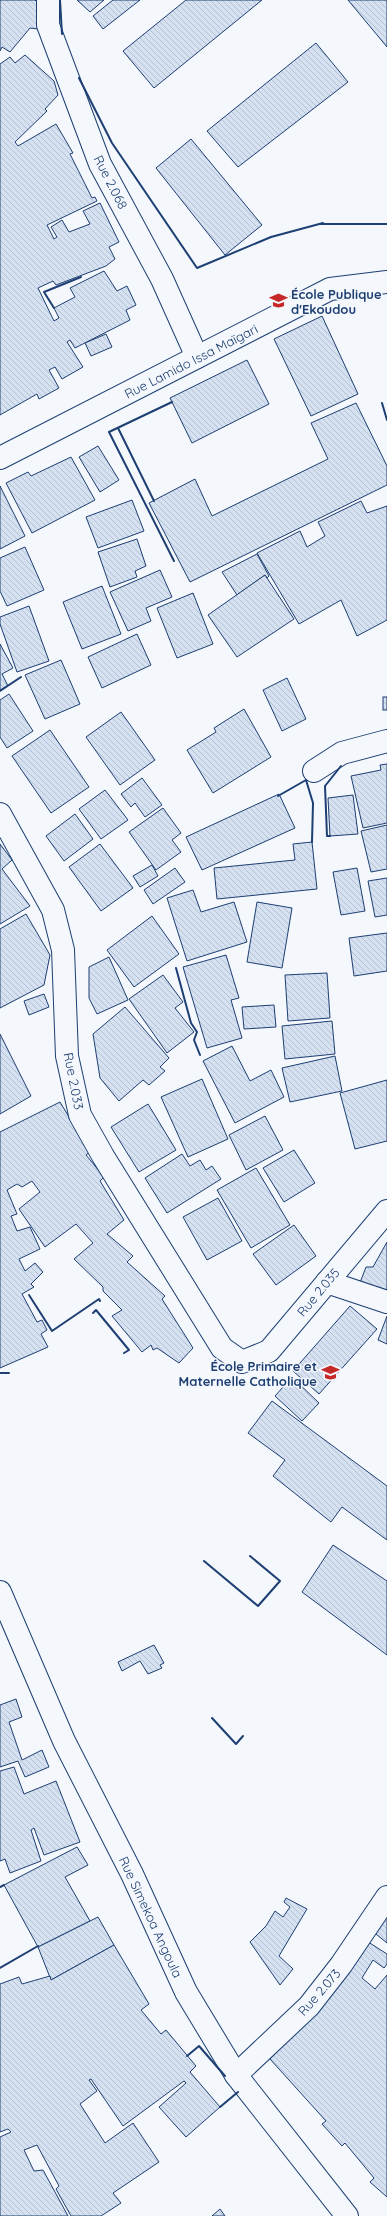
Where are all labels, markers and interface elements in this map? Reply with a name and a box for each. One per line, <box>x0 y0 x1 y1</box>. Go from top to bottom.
street label: Rue 2.068 <box>91 152 131 212</box>
place label: École Publique d'Ekoudou <box>291 286 382 317</box>
school or university icon: École Publique d'Ekoudou <box>268 291 288 311</box>
street label: Rue Lamido Issa Maïgari <box>122 320 260 402</box>
street label: Rue 2.033 <box>61 1051 87 1111</box>
street label: Rue 2.035 <box>293 1265 343 1319</box>
place label: École Primaire et Maternelle Catholique <box>179 1358 317 1389</box>
school or university icon: École Primaire et Maternelle Catholique <box>320 1363 340 1383</box>
street label: Rue Simekoa Angoula <box>116 1854 186 1980</box>
street label: Rue 2.073 <box>294 1965 344 2019</box>

